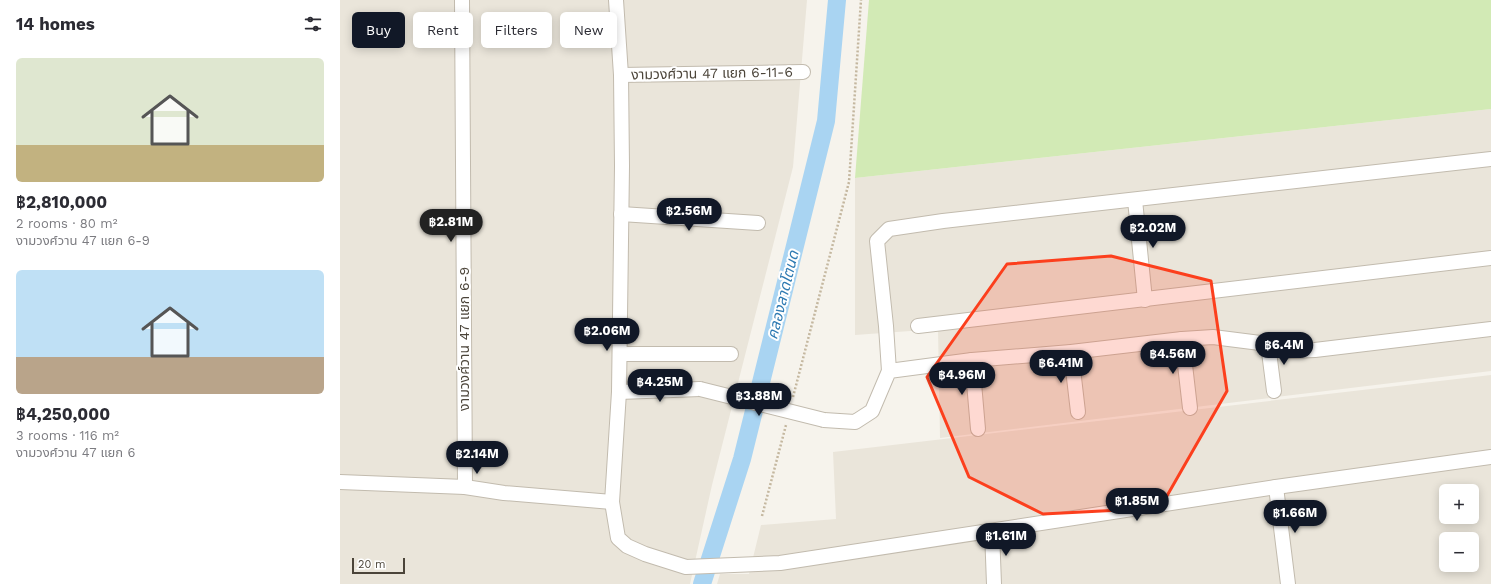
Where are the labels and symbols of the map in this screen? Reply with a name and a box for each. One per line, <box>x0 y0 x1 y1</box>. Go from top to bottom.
street label: งามวงศ์วาน 47 แยก 6-11-6 <box>631 64 793 82</box>
pin: ฿2.56M <box>656 198 722 232</box>
pin: ฿2.81M <box>418 209 484 243</box>
pin: ฿2.02M <box>1120 215 1186 249</box>
water label: คลองลาดโตนด <box>763 248 803 341</box>
street label: งามวงศ์วาน 47 แยก 6-9 <box>456 267 472 411</box>
pin: ฿2.06M <box>574 318 640 352</box>
pin: ฿6.4M <box>1256 332 1312 366</box>
pin: ฿4.56M <box>1140 341 1206 375</box>
pin: ฿6.41M <box>1028 350 1094 384</box>
pin: ฿4.96M <box>929 362 995 396</box>
pin: ฿4.25M <box>627 369 693 403</box>
pin: ฿3.88M <box>726 383 792 417</box>
pin: ฿2.14M <box>444 441 510 475</box>
pin: ฿1.85M <box>1104 488 1170 522</box>
pin: ฿1.66M <box>1262 500 1328 534</box>
pin: ฿1.61M <box>973 523 1039 557</box>
scale bar <box>352 556 405 575</box>

